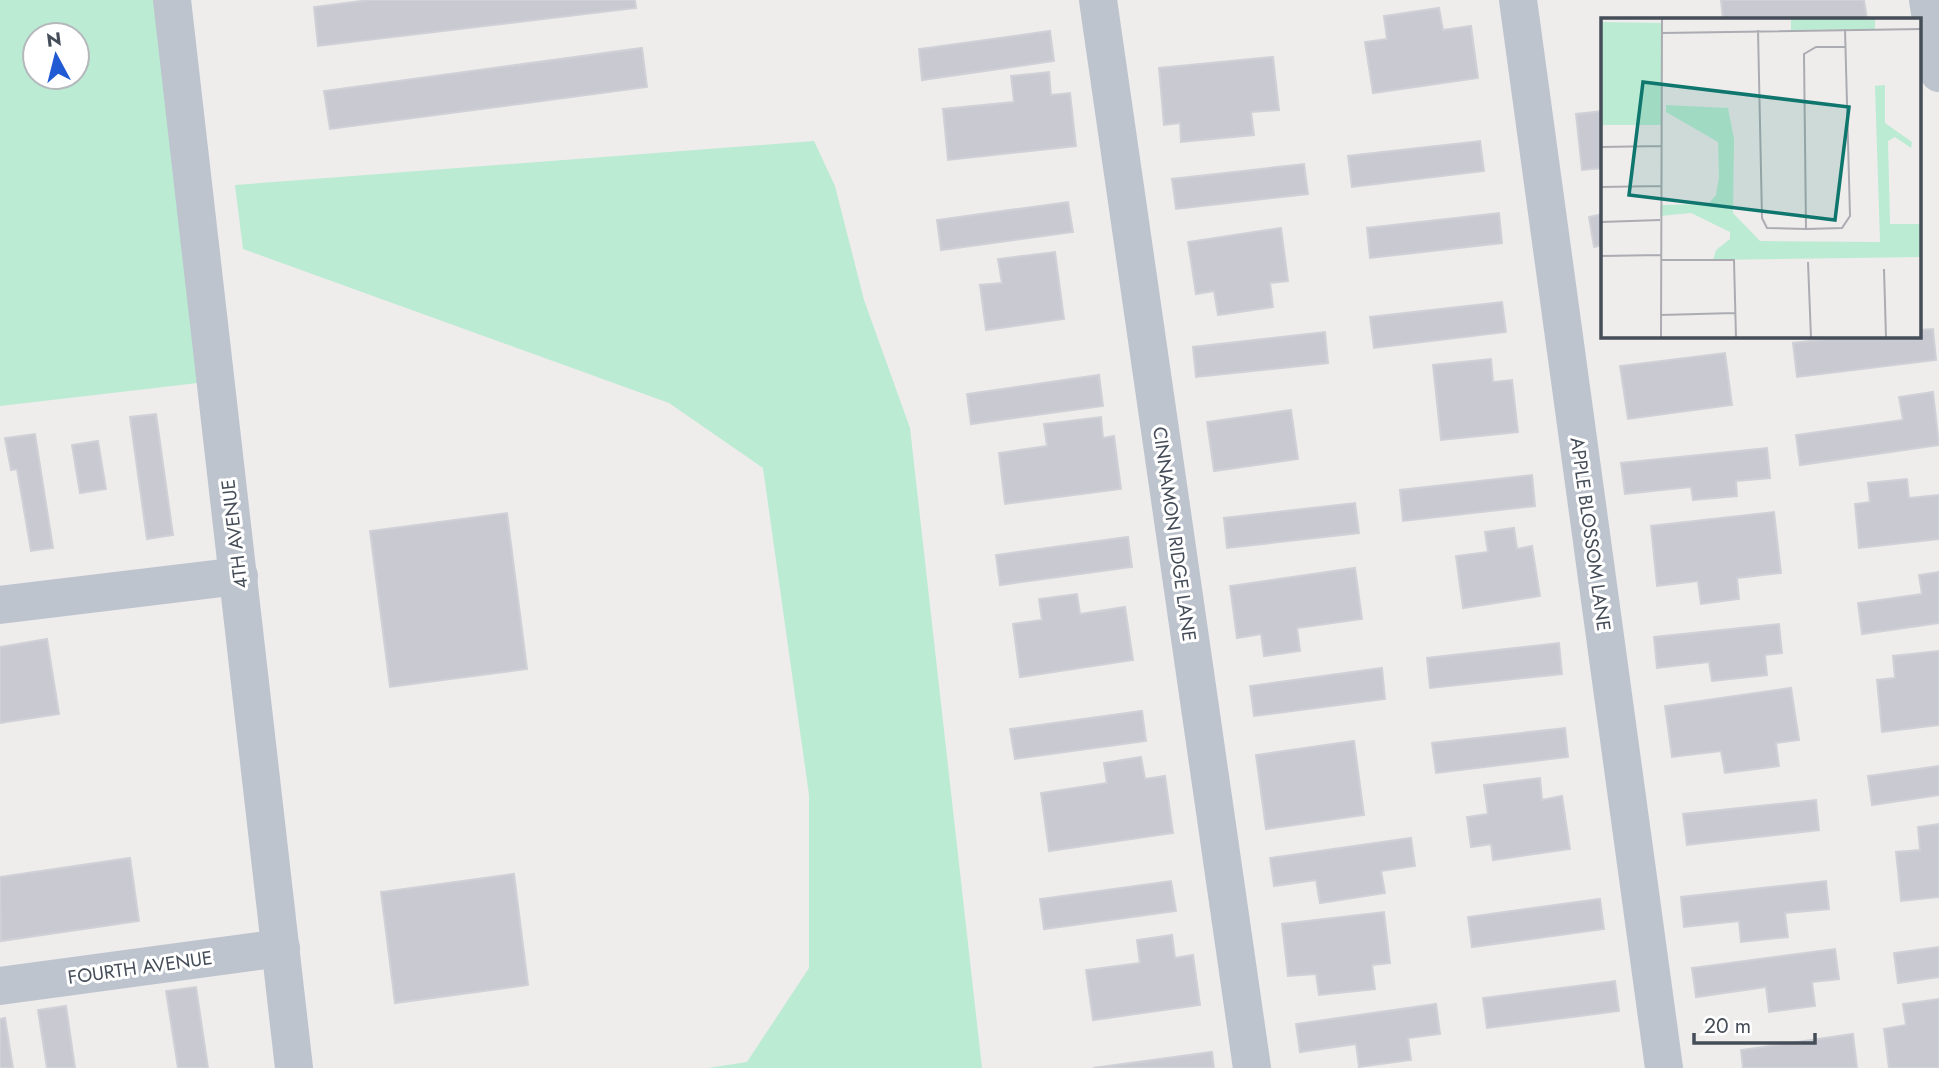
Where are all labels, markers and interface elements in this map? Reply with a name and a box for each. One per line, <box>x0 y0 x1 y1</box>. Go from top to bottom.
inset map <box>1601 18 1922 338</box>
north arrow <box>21 21 91 91</box>
text: N <box>45 25 63 54</box>
street label: CINNAMON RIDGE LANE <box>1146 425 1203 643</box>
street label: APPLE BLOSSOM LANE <box>1564 435 1617 633</box>
street label: 4TH AVENUE <box>214 478 255 590</box>
street label: FOURTH AVENUE <box>66 944 214 991</box>
scale bar <box>1694 1002 1815 1046</box>
text: 20 m <box>1704 1011 1751 1041</box>

